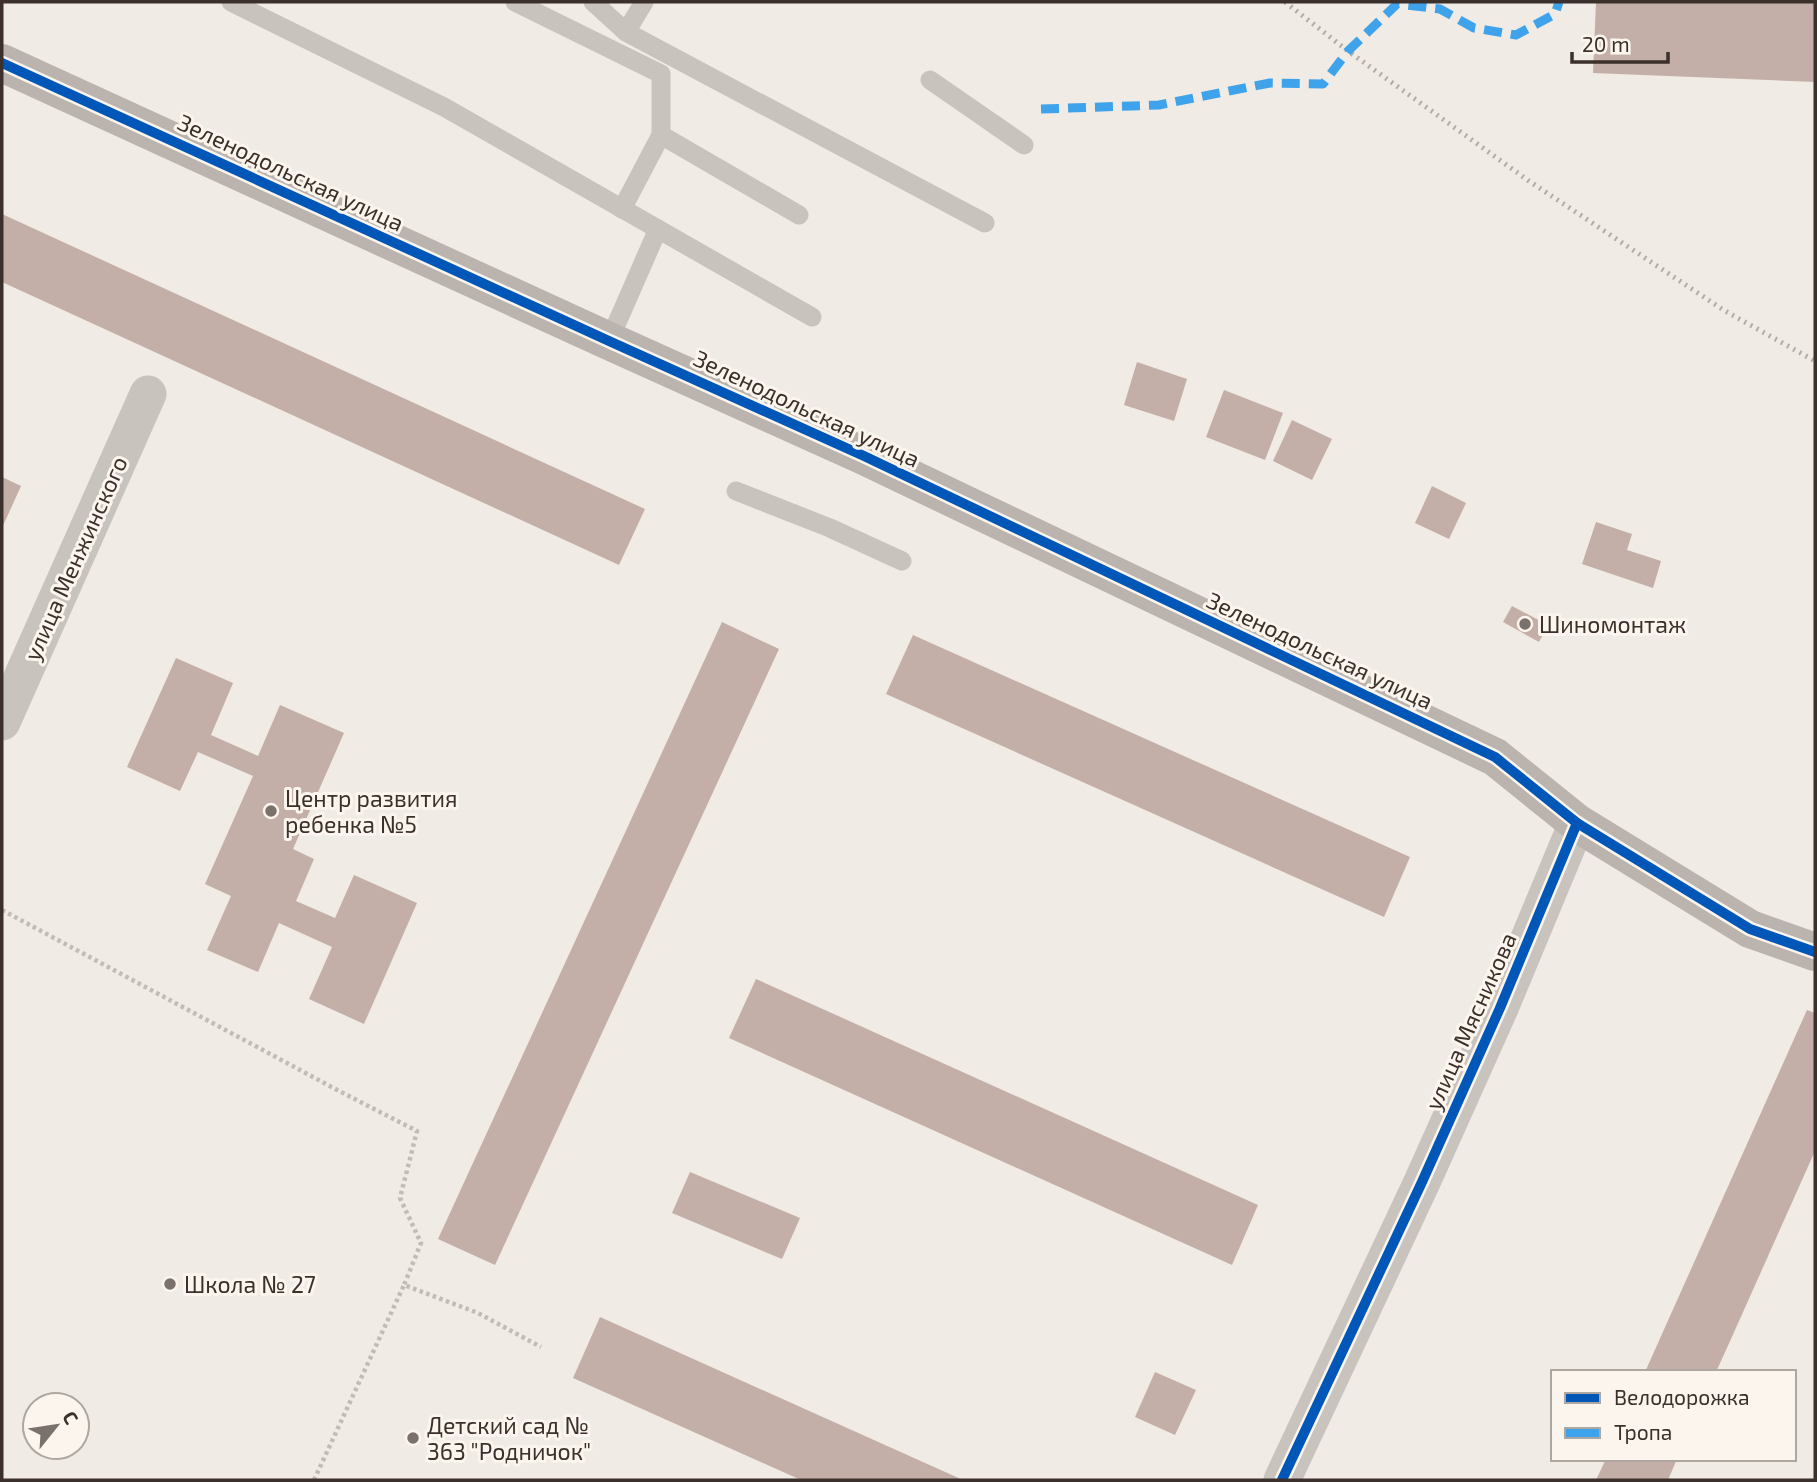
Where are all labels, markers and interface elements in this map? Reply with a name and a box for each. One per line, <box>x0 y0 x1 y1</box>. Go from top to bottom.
scale bar <box>1572 21 1668 65</box>
text: 20 m <box>1582 31 1630 56</box>
street label: Зеленодольская улица <box>173 107 408 238</box>
street label: Зеленодольская улица <box>689 343 924 474</box>
street label: улица Менжинского <box>17 452 134 665</box>
street label: Зеленодольская улица <box>1202 585 1437 716</box>
place label: Шиномонтаж <box>1539 610 1686 638</box>
marker: Шиномонтаж <box>1517 616 1533 632</box>
place label: Центр развития ребенка №5 <box>285 784 458 838</box>
marker: Центр развития ребенка №5 <box>263 803 279 819</box>
street label: улица Мясникова <box>1418 928 1523 1114</box>
place label: Школа № 27 <box>184 1270 316 1298</box>
marker: Школа № 27 <box>162 1276 178 1292</box>
legend <box>1551 1370 1796 1461</box>
text: Велодорожка <box>1614 1384 1750 1409</box>
north arrow <box>21 1391 91 1461</box>
text: С <box>58 1407 84 1428</box>
place label: Детский сад № 363 "Родничок" <box>427 1411 591 1465</box>
text: Тропа <box>1614 1419 1672 1444</box>
marker: Детский сад № 363 "Родничок" <box>405 1430 421 1446</box>

